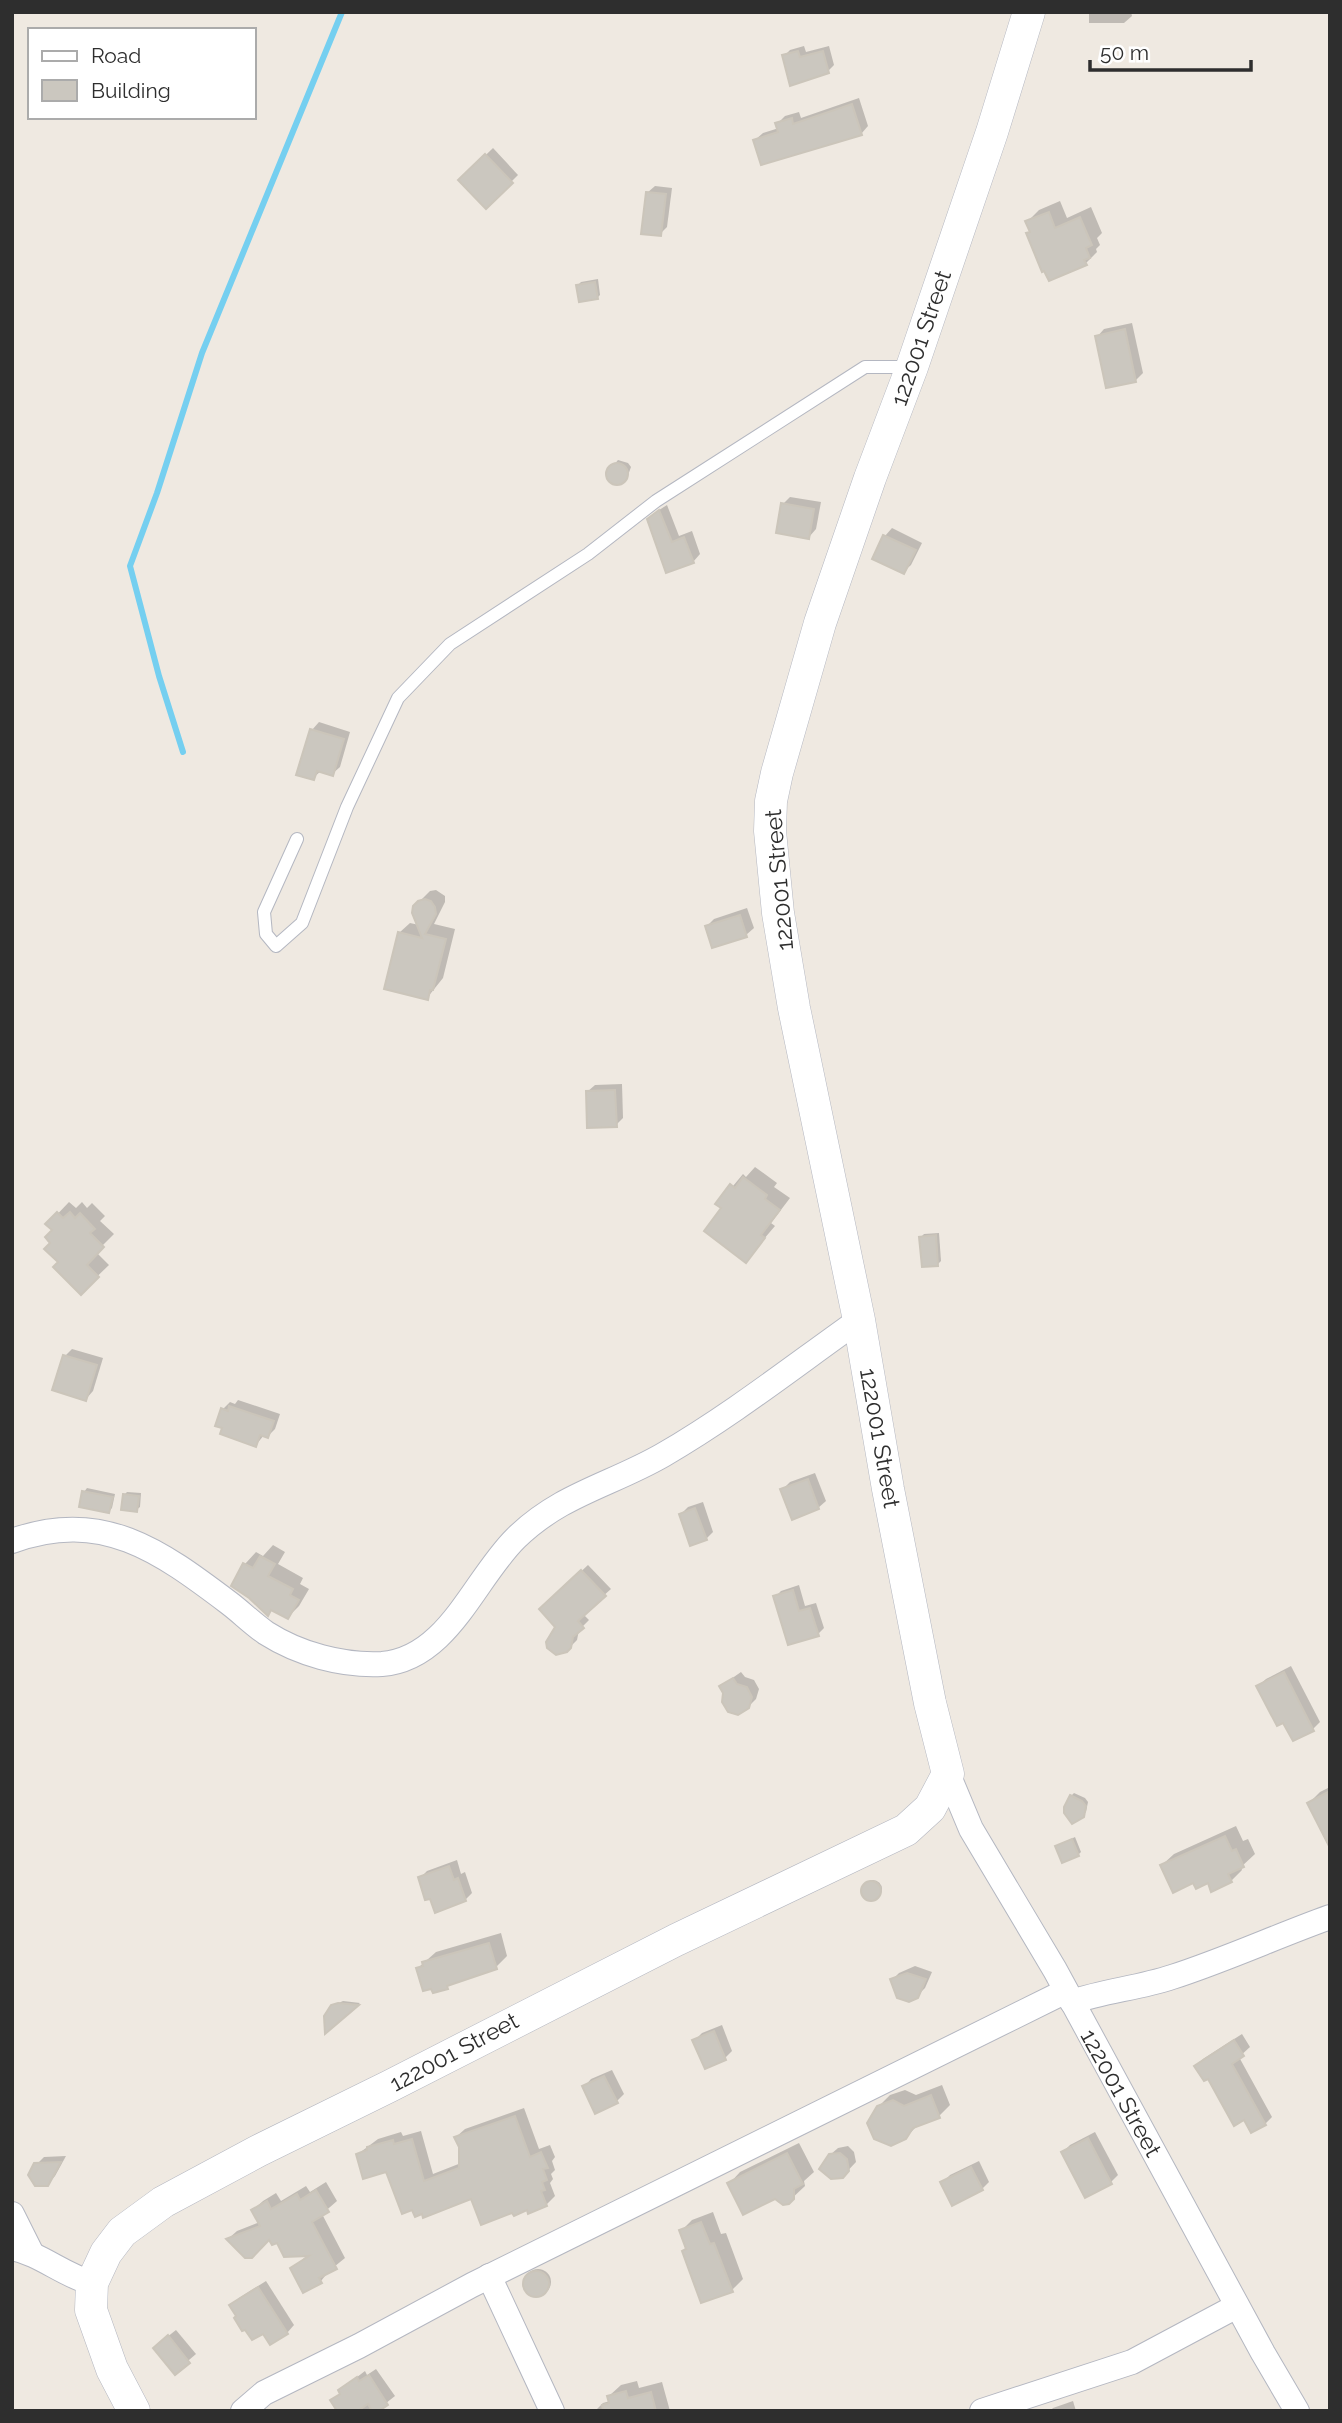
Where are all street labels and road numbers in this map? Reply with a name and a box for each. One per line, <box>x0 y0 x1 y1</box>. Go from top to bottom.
street label: 122001 Street <box>885 266 956 409</box>
street label: 122001 Street <box>759 808 798 952</box>
street label: 122001 Street <box>855 1366 906 1510</box>
street label: 122001 Street <box>385 2006 523 2097</box>
street label: 122001 Street <box>1075 2024 1168 2161</box>

